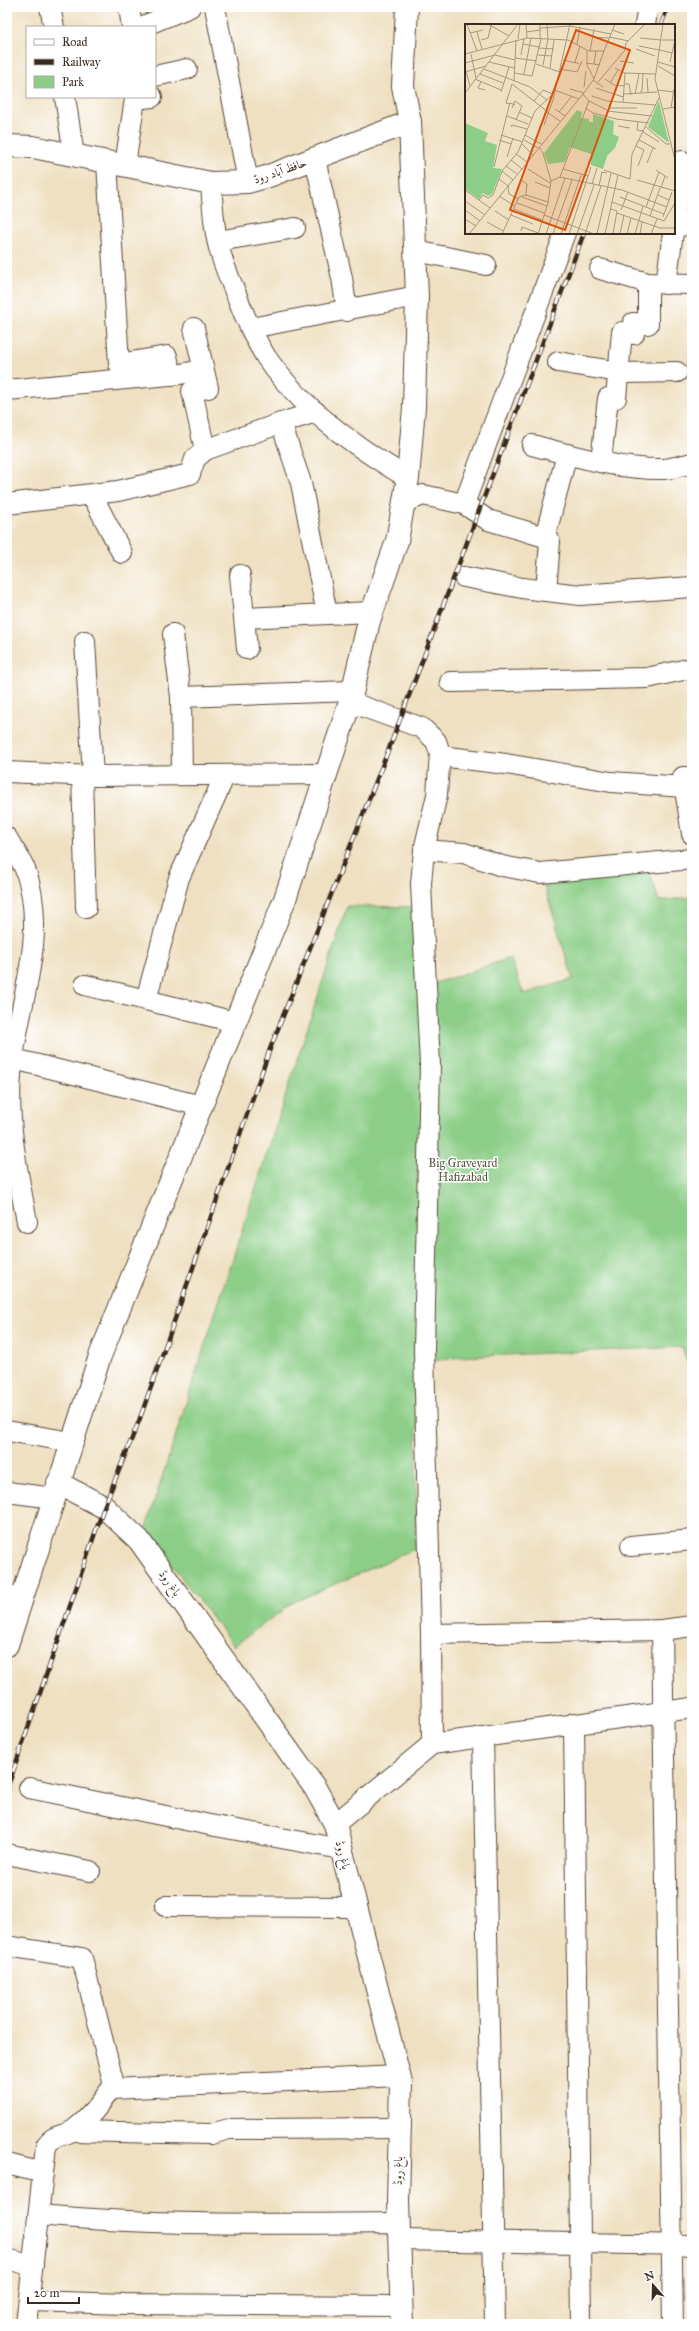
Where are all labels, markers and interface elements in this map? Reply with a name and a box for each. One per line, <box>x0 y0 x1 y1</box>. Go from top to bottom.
inset map <box>465 24 675 234</box>
legend <box>26 26 156 98</box>
text: Road <box>62 35 88 49</box>
text: Railway <box>62 55 101 69</box>
text: Park <box>62 75 84 89</box>
street label: حافظ آباد روڈ <box>251 154 309 188</box>
park label: Big Graveyard Hafizabad <box>428 1156 498 1184</box>
street label: باغ روڈ <box>153 1567 184 1601</box>
street label: باغ روڈ <box>329 1839 353 1872</box>
street label: باغ روڈ <box>391 2156 409 2186</box>
north arrow <box>633 2265 673 2305</box>
text: N <box>643 2268 657 2284</box>
scale bar <box>28 2279 79 2305</box>
text: 20 m <box>34 2286 60 2300</box>

